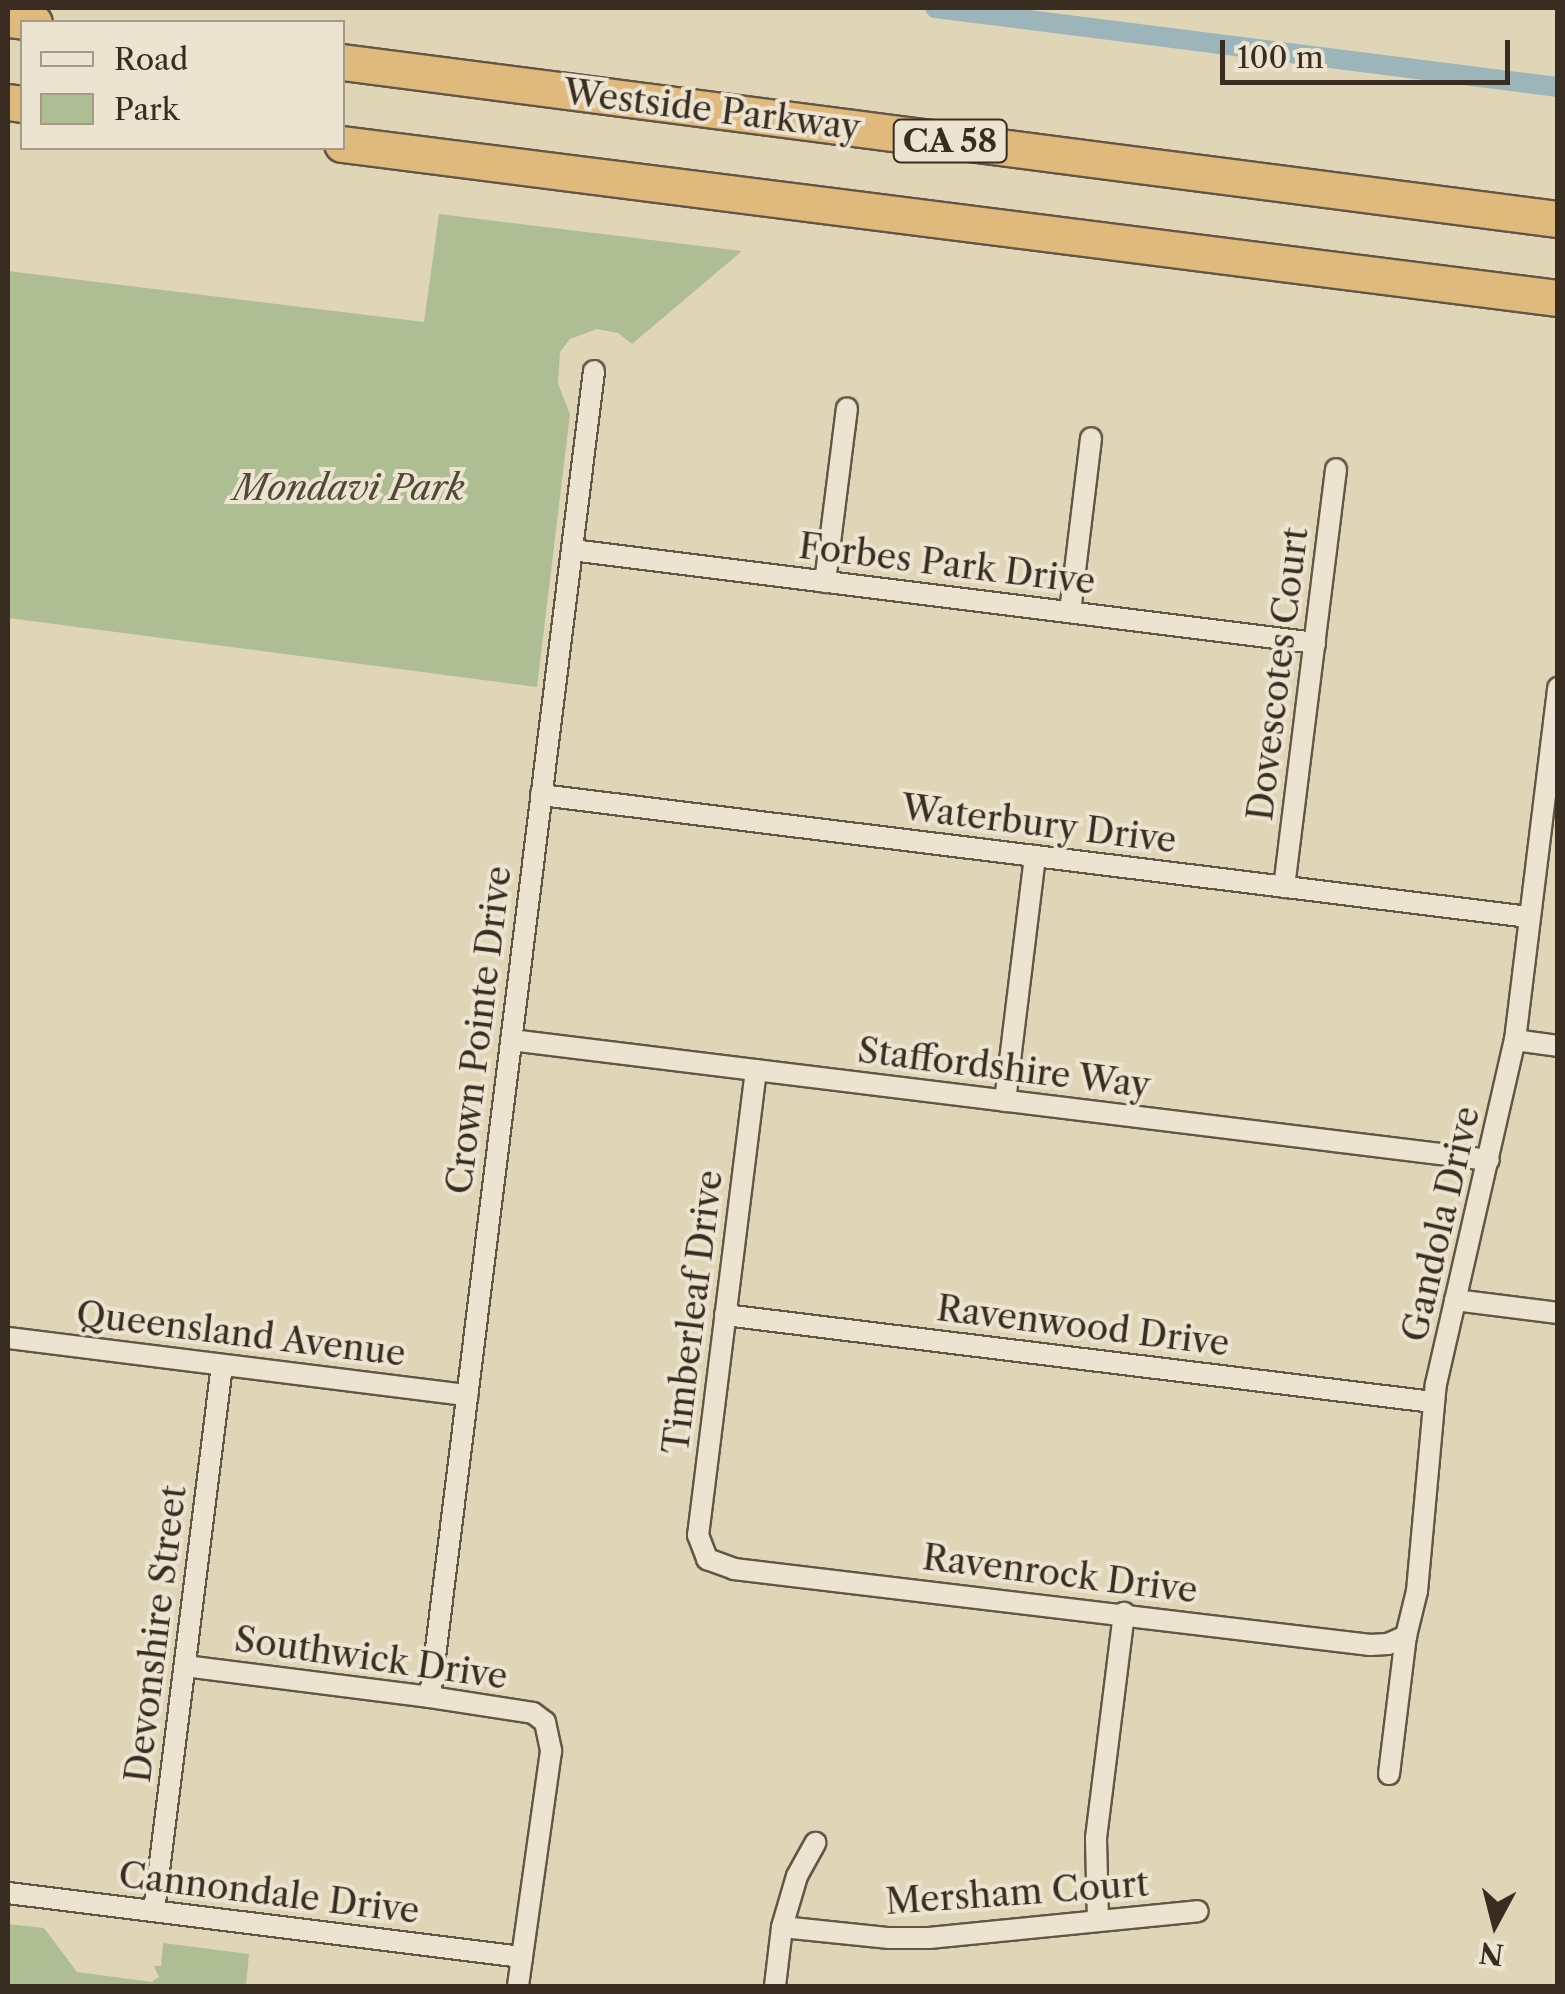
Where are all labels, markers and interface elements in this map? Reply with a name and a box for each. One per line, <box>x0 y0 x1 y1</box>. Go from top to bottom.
legend <box>20 20 345 150</box>
scale bar <box>1225 20 1515 82</box>
text: 100 m <box>1237 39 1324 76</box>
text: Road <box>114 41 188 78</box>
street label: Westside Parkway <box>561 71 863 149</box>
text: Park <box>114 91 179 128</box>
road number: CA 58 <box>890 114 1010 168</box>
park label: Mondavi Park <box>233 467 465 509</box>
street label: Forbes Park Drive <box>796 525 1098 603</box>
street label: Dovescotes Court <box>1239 525 1317 823</box>
street label: Waterbury Drive <box>899 786 1179 862</box>
street label: Crown Pointe Drive <box>438 863 520 1197</box>
street label: Staffordshire Way <box>855 1029 1153 1107</box>
street label: Gandola Drive <box>1393 1102 1489 1346</box>
street label: Timberleaf Drive <box>655 1168 731 1456</box>
street label: Ravenwood Drive <box>934 1287 1232 1365</box>
street label: Queensland Avenue <box>73 1293 409 1375</box>
street label: Devonshire Street <box>117 1483 195 1785</box>
street label: Ravenrock Drive <box>920 1536 1200 1612</box>
street label: Southwick Drive <box>232 1618 510 1698</box>
street label: Cannondale Drive <box>116 1854 422 1932</box>
street label: Mersham Court <box>884 1863 1150 1923</box>
north arrow <box>1445 1874 1545 1974</box>
text: N <box>1477 1935 1505 1972</box>

